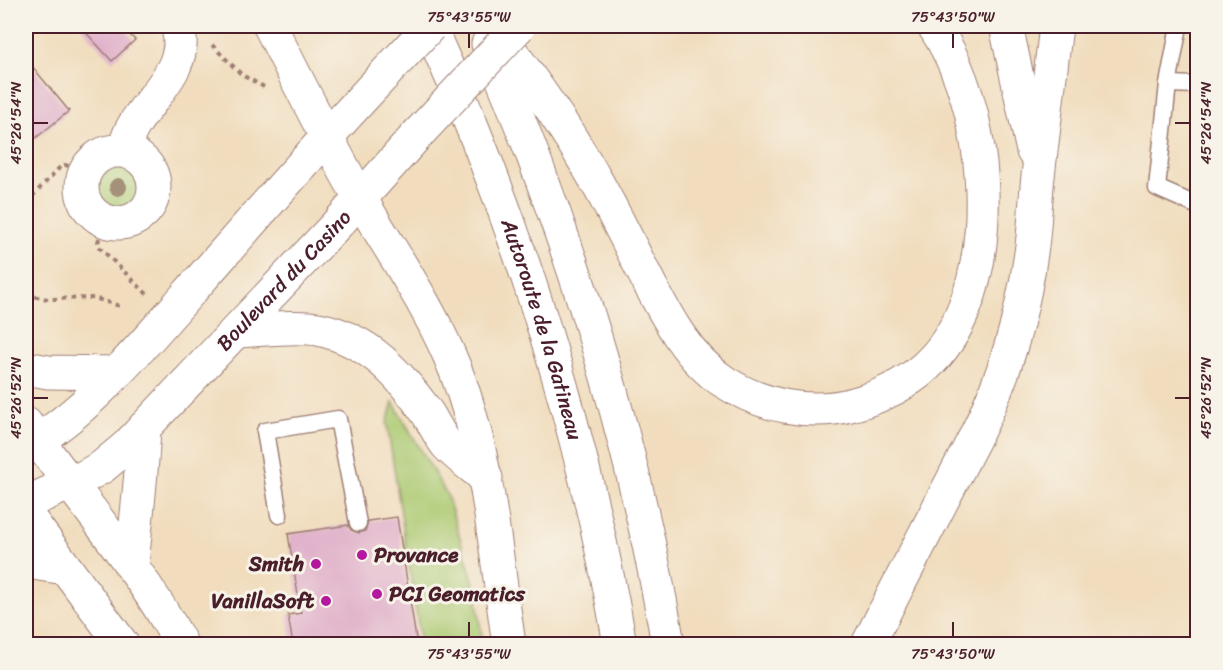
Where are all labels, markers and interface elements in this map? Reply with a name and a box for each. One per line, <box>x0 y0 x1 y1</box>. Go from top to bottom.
text: 75°43'55"W <box>427 4 511 30</box>
text: 75°43'50"W <box>911 4 995 30</box>
text: 45°26'54"N <box>3 81 29 164</box>
text: 45°26'54"N <box>1193 81 1219 164</box>
street label: Boulevard du Casino <box>207 200 362 360</box>
street label: Autoroute de la Gatineau <box>489 212 594 444</box>
text: 45°26'52"N <box>3 356 29 439</box>
text: 45°26'52"N <box>1193 356 1219 439</box>
place label: Provance <box>374 536 459 574</box>
place label: Smith <box>248 545 304 583</box>
marker: Provance <box>355 548 369 562</box>
marker: Smith <box>309 557 323 571</box>
place label: PCI Geomatics <box>389 575 526 613</box>
place label: VanillaSoft <box>211 582 315 620</box>
marker: PCI Geomatics <box>370 587 384 601</box>
marker: VanillaSoft <box>319 594 333 608</box>
text: 75°43'55"W <box>427 641 511 667</box>
text: 75°43'50"W <box>911 641 995 667</box>

